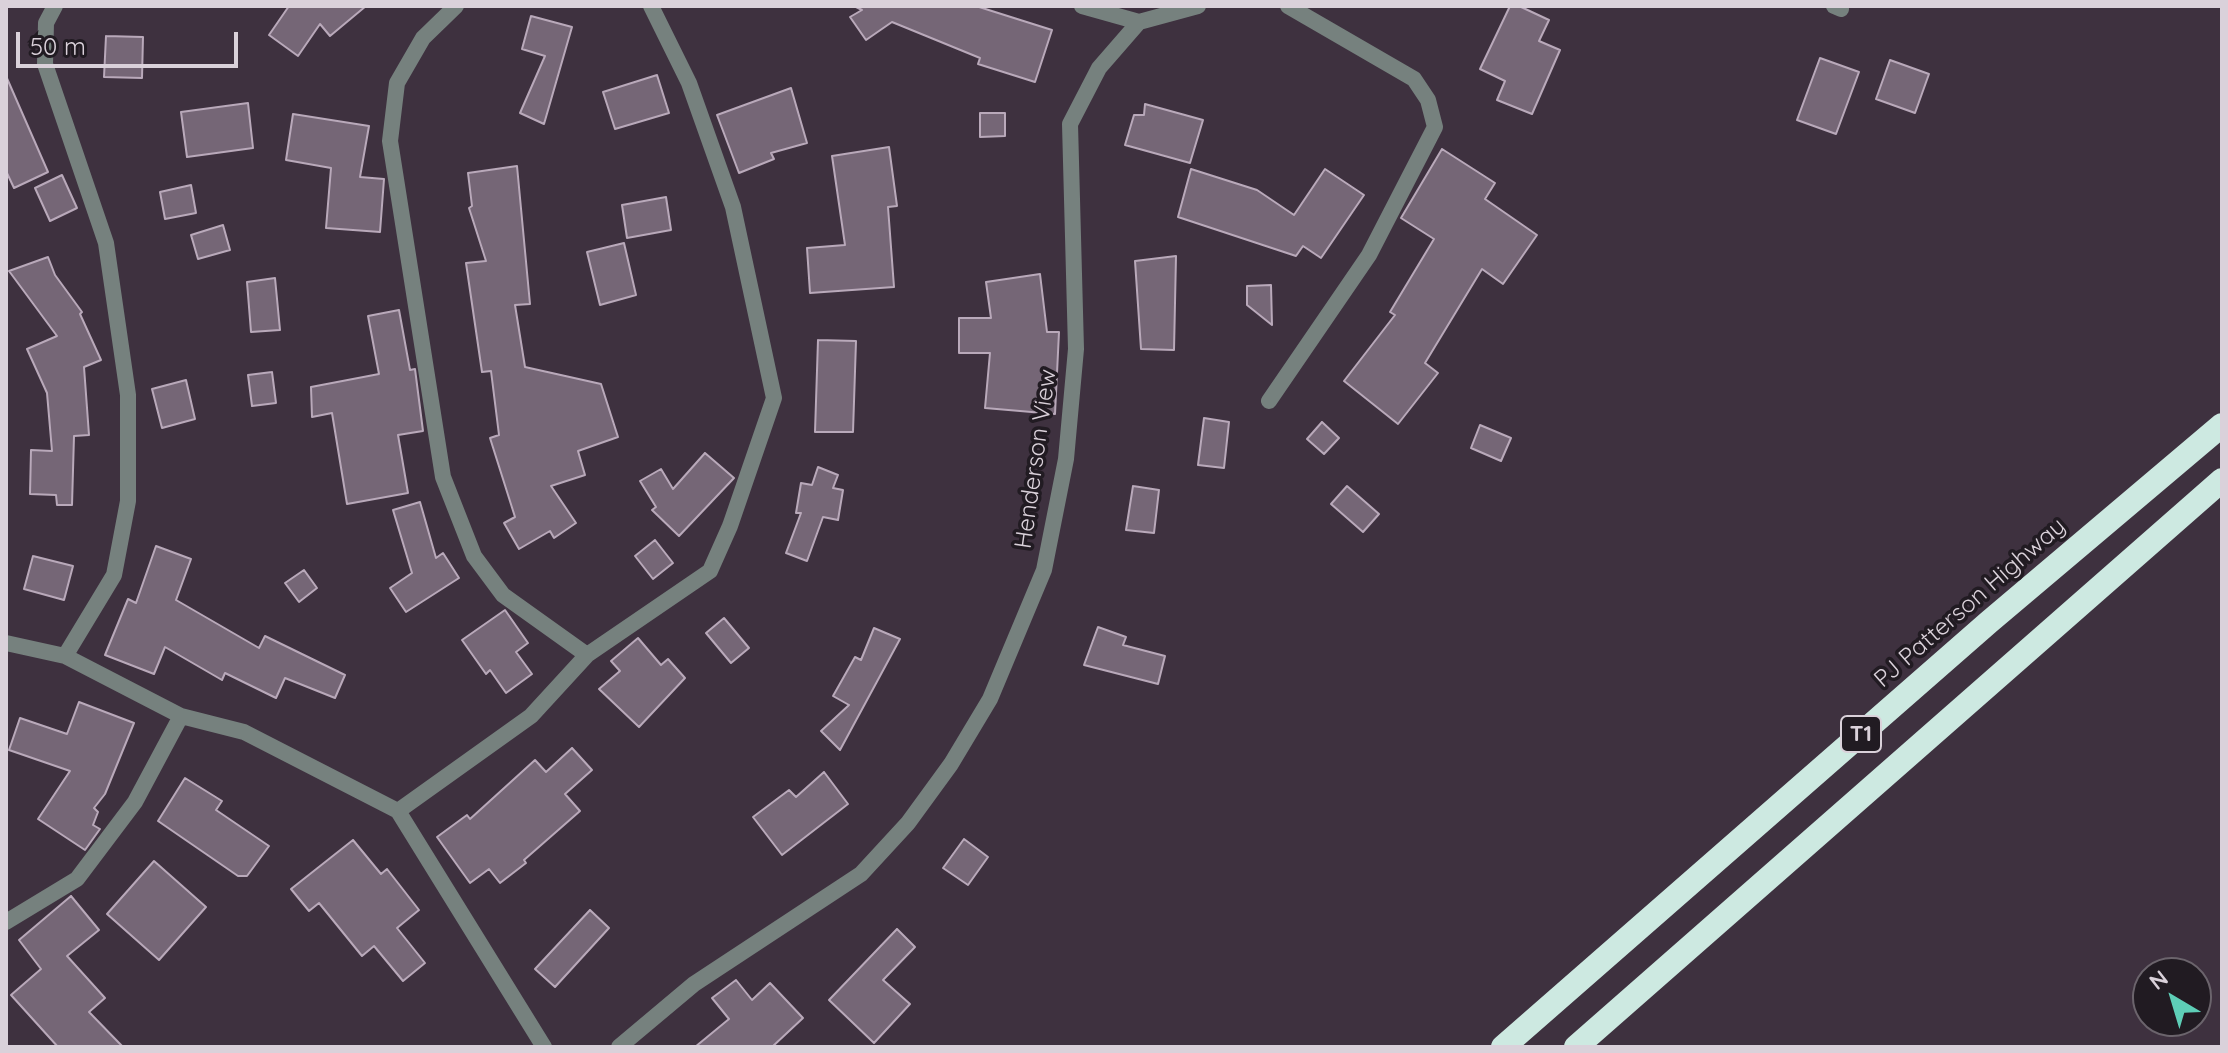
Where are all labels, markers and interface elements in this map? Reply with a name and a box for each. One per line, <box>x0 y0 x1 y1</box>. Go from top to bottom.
scale bar <box>20 16 242 66</box>
text: 50 m <box>30 31 86 61</box>
street label: Henderson View <box>1009 367 1063 551</box>
street label: PJ Patterson Highway <box>1868 512 2072 694</box>
road number: T1 <box>1841 716 1881 752</box>
north arrow <box>2132 957 2212 1037</box>
text: N <box>2143 964 2173 996</box>

